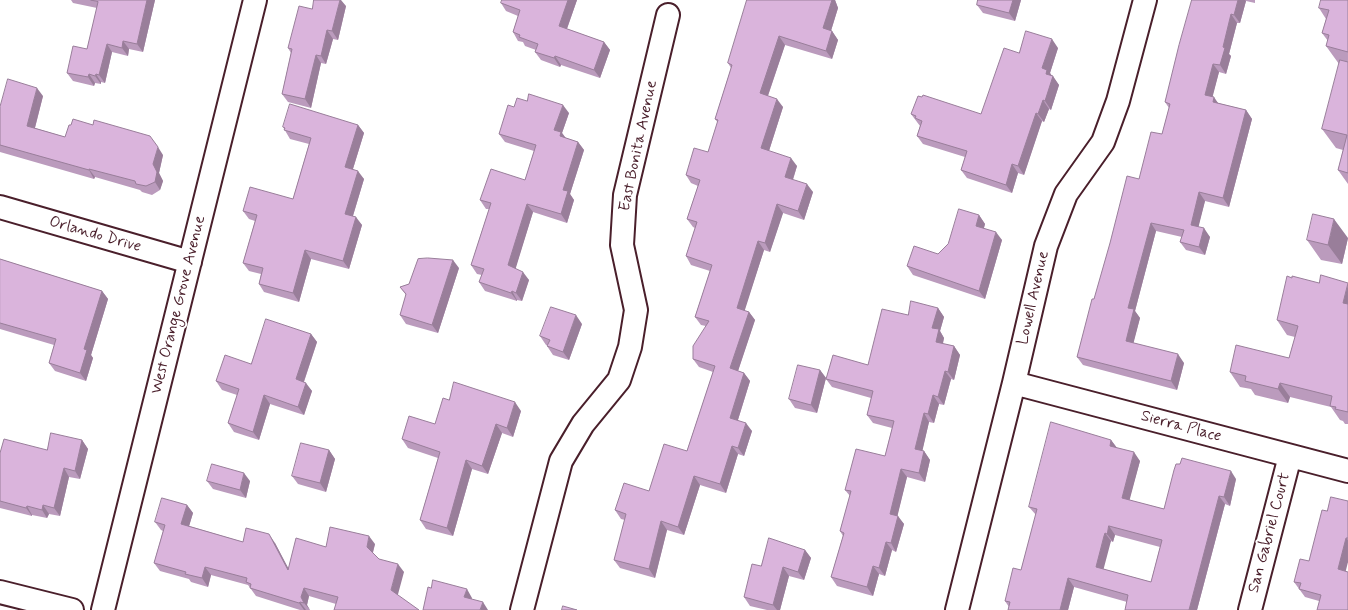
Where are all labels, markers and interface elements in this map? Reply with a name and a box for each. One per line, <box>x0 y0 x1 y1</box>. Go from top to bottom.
street label: East Bonita Avenue <box>616 79 662 213</box>
street label: Orlando Drive <box>47 213 143 257</box>
street label: West Orange Grove Avenue <box>148 214 210 396</box>
street label: Lowell Avenue <box>1014 249 1054 347</box>
street label: Sierra Place <box>1139 407 1223 447</box>
street label: San Gabriel Court <box>1245 471 1295 595</box>

